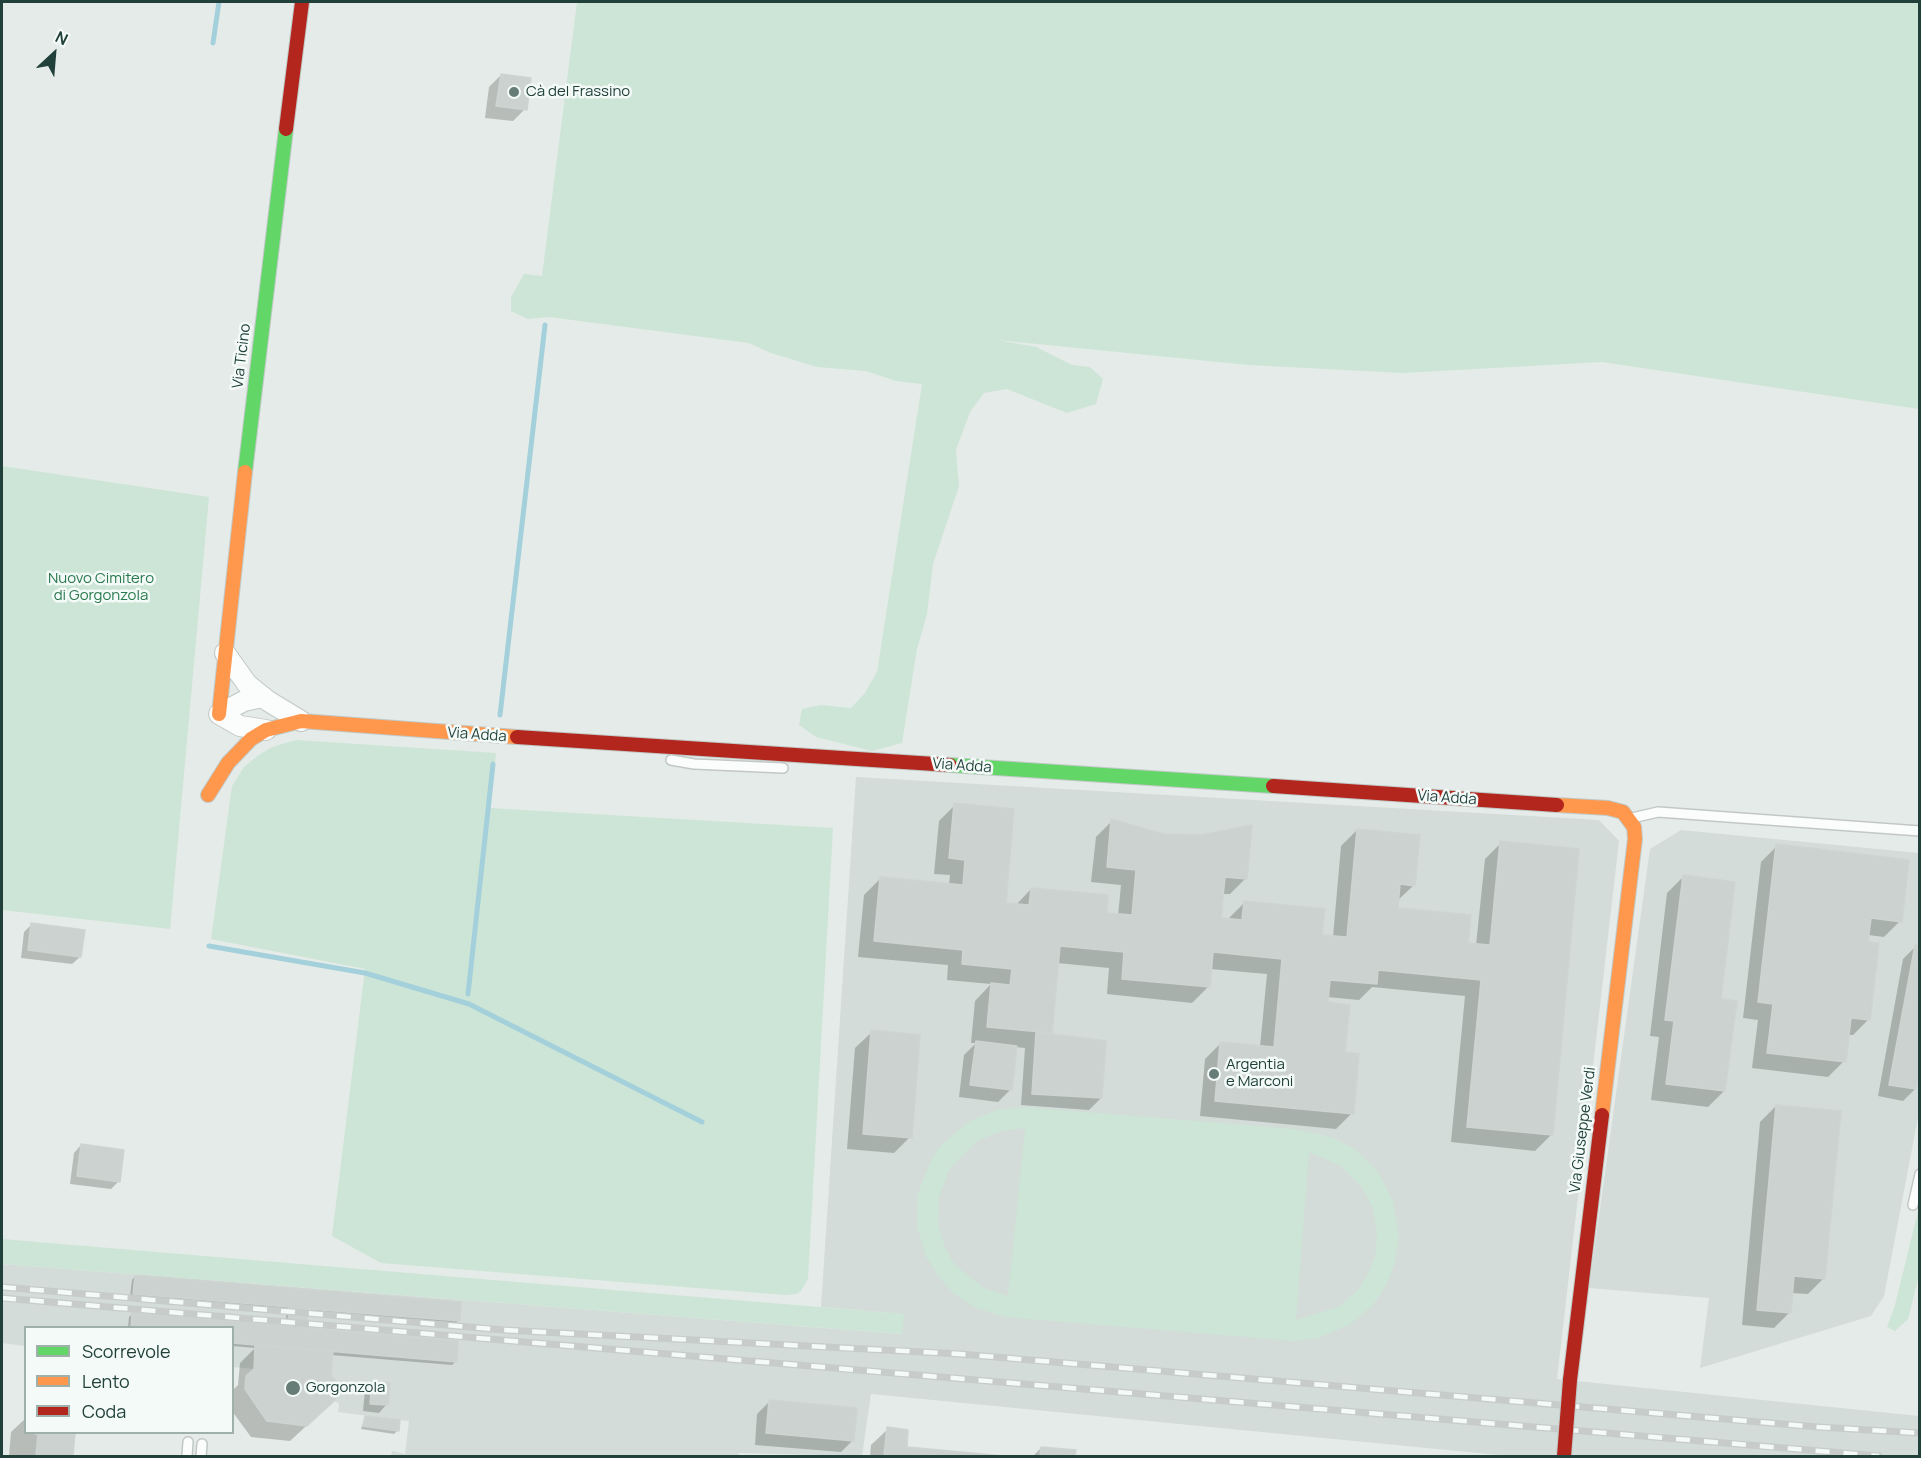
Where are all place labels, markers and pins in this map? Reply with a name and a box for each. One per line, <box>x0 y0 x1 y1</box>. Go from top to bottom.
place label: Cà del Frassino <box>526 83 630 101</box>
marker: Cà del Frassino <box>507 85 521 99</box>
place label: Argentia e Marconi <box>1226 1056 1293 1091</box>
marker: Argentia e Marconi <box>1207 1067 1221 1081</box>
marker: Gorgonzola <box>284 1379 302 1397</box>
place label: Gorgonzola <box>306 1379 385 1397</box>

